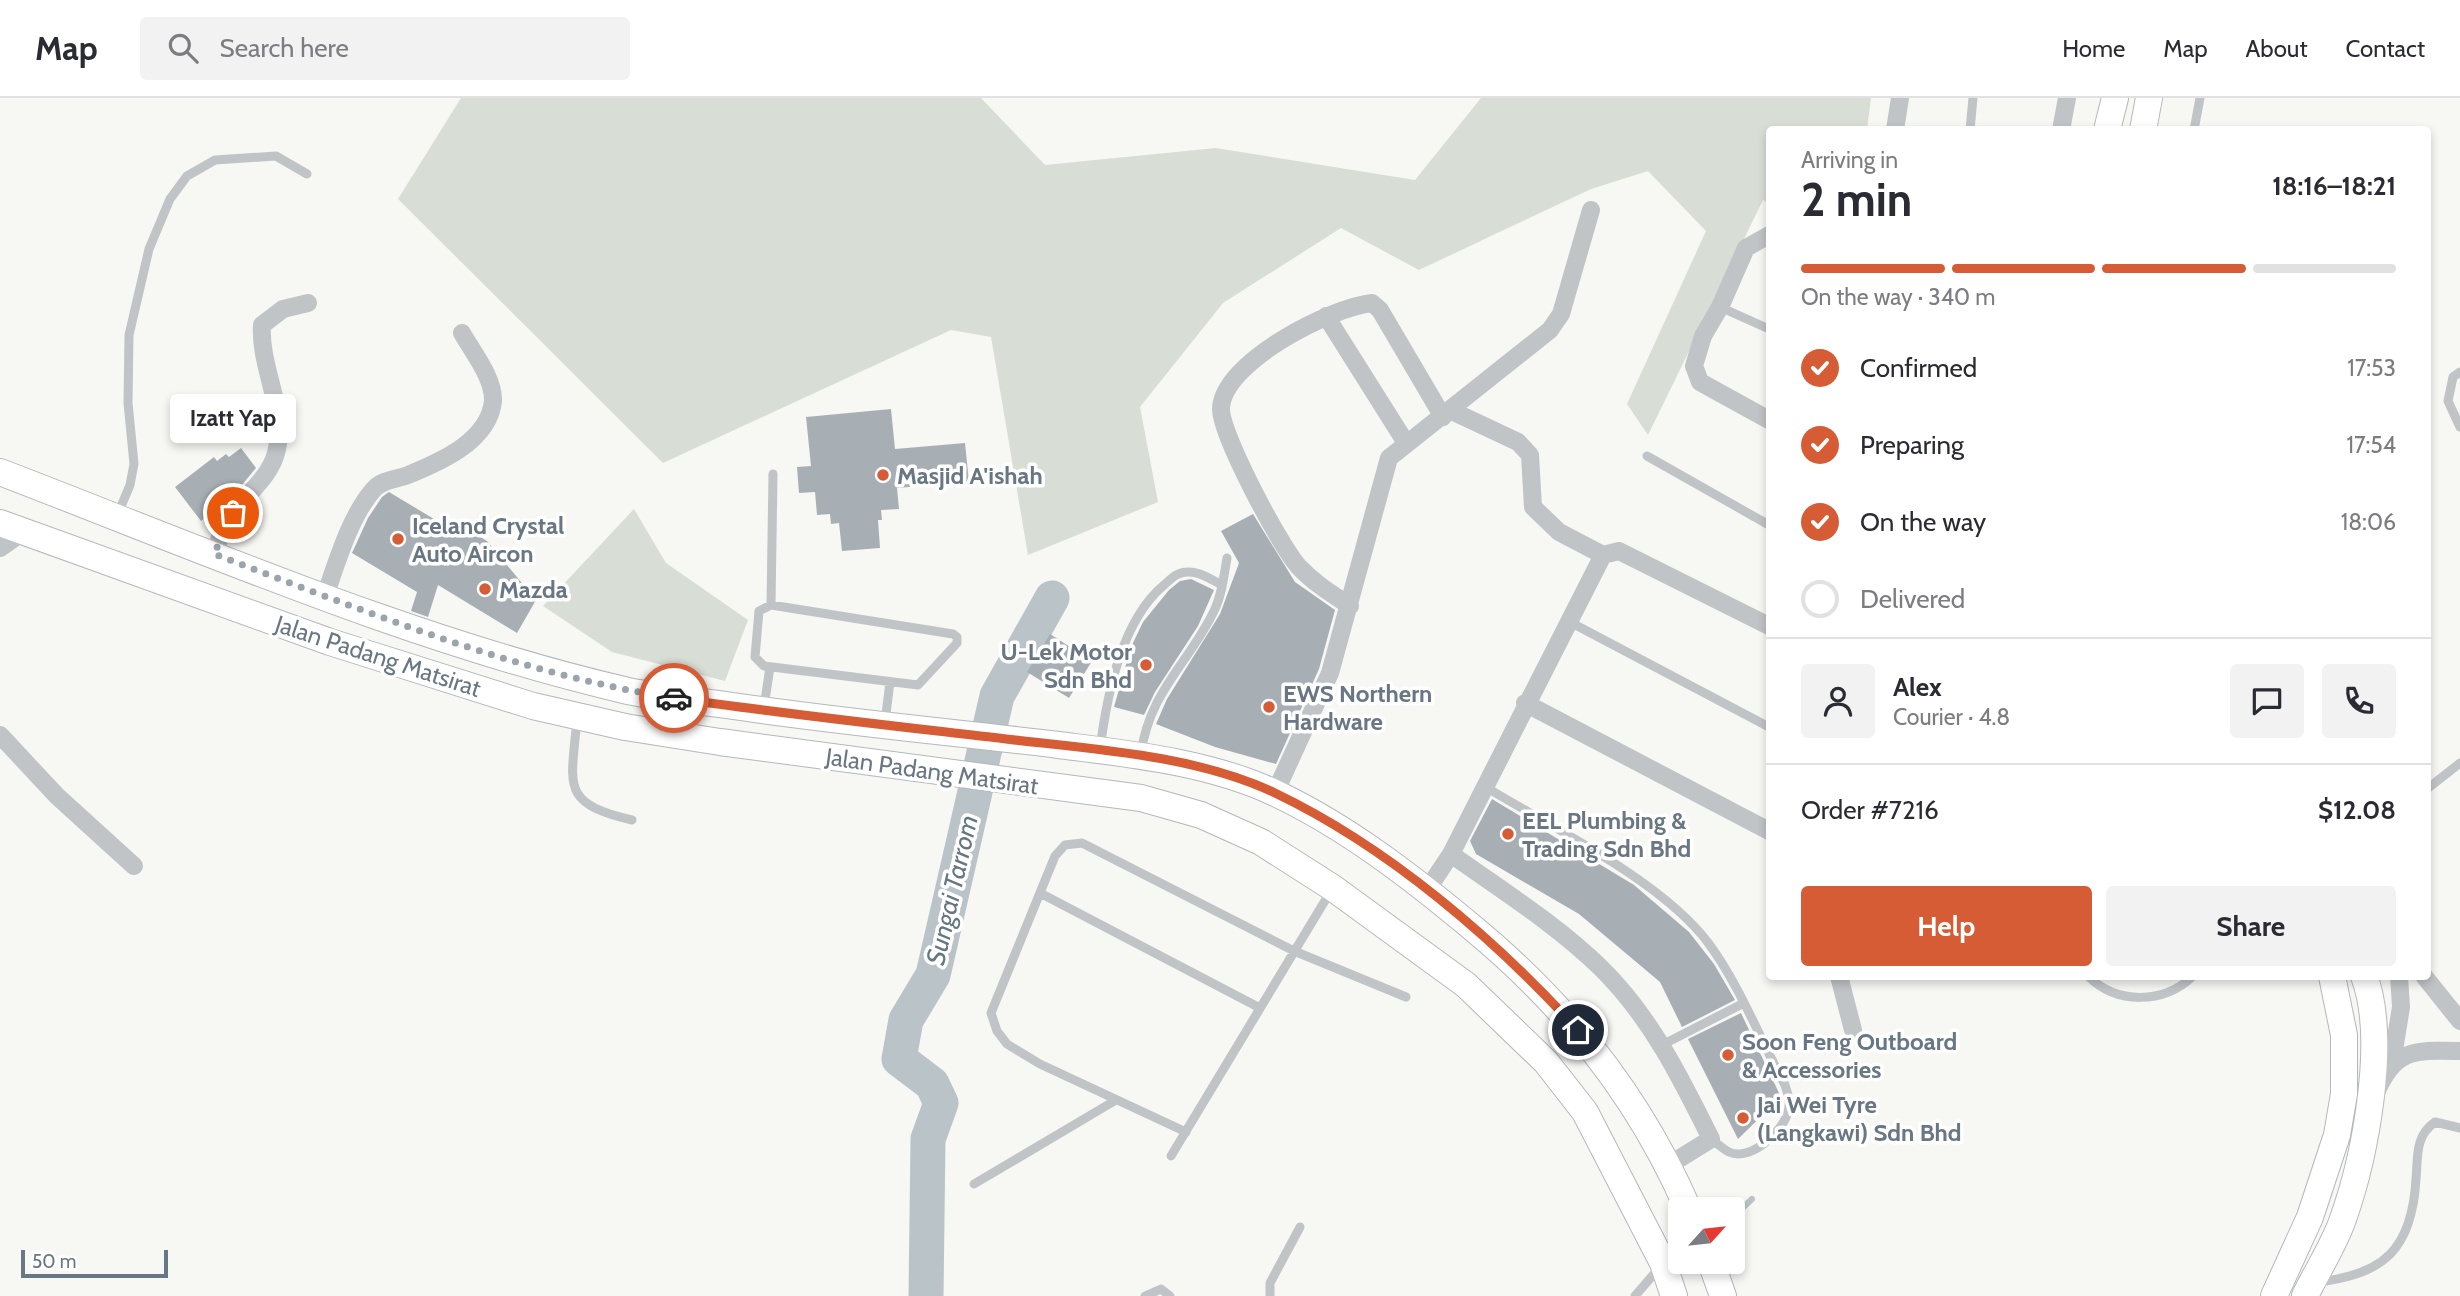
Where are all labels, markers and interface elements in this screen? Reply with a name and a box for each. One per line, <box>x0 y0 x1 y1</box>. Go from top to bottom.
search box <box>140 17 630 80</box>
text: Map <box>35 28 98 68</box>
icon: search <box>164 29 202 67</box>
text: Search here <box>220 32 349 64</box>
text: Home <box>2062 34 2125 63</box>
text: Map <box>2163 34 2208 63</box>
text: About <box>2246 34 2308 63</box>
text: Contact <box>2346 34 2425 63</box>
text: Arriving in <box>1801 146 1898 174</box>
text: 18:16–18:21 <box>2272 170 2396 202</box>
text: 2 min <box>1801 172 1912 228</box>
text: On the way · 340 m <box>1801 283 1996 311</box>
icon: check <box>1801 349 1839 387</box>
text: Confirmed <box>1860 352 1977 384</box>
text: 17:53 <box>2347 354 2396 382</box>
callout: Izatt Yap <box>170 394 296 443</box>
text: Izatt Yap <box>190 404 276 432</box>
icon: check <box>1801 426 1839 464</box>
text: Preparing <box>1860 429 1964 461</box>
text: 17:54 <box>2346 431 2396 459</box>
place label: Masjid A'ishah <box>897 461 1043 490</box>
marker: Masjid A'ishah <box>875 467 891 483</box>
pin <box>203 483 263 543</box>
icon: bag <box>214 494 252 532</box>
icon: check <box>1801 503 1839 541</box>
text: On the way <box>1860 506 1986 538</box>
text: 18:06 <box>2341 508 2396 536</box>
place label: Iceland Crystal Auto Aircon <box>412 511 564 568</box>
marker: Iceland Crystal Auto Aircon <box>390 531 406 547</box>
place label: Mazda <box>499 575 568 604</box>
marker: Mazda <box>477 581 493 597</box>
text: Delivered <box>1860 583 1965 615</box>
street label: Jalan Padang Matsirat <box>271 609 484 703</box>
place label: U-Lek Motor Sdn Bhd <box>1000 637 1132 694</box>
marker: U-Lek Motor Sdn Bhd <box>1138 657 1154 673</box>
courier <box>639 663 709 733</box>
button: person <box>1801 664 1875 738</box>
button: chat <box>2230 664 2304 738</box>
button: phone <box>2322 664 2396 738</box>
text: Alex <box>1893 671 1942 703</box>
icon: car <box>655 679 693 717</box>
place label: EWS Northern Hardware <box>1283 679 1432 736</box>
marker: EWS Northern Hardware <box>1261 699 1277 715</box>
text: Courier · 4.8 <box>1893 703 2010 731</box>
street label: Jalan Padang Matsirat <box>823 742 1040 800</box>
text: Order #7216 <box>1801 794 1939 826</box>
text: $12.08 <box>2318 794 2396 826</box>
place label: EEL Plumbing & Trading Sdn Bhd <box>1522 806 1691 863</box>
water label: Sungai Tarrom <box>919 812 985 968</box>
marker: EEL Plumbing & Trading Sdn Bhd <box>1500 826 1516 842</box>
button: Help <box>1801 886 2092 966</box>
button: Share <box>2106 886 2396 966</box>
pin <box>1548 1000 1608 1060</box>
icon: home <box>1559 1011 1597 1049</box>
place label: Soon Feng Outboard & Accessories <box>1742 1027 1957 1084</box>
marker: Soon Feng Outboard & Accessories <box>1720 1047 1736 1063</box>
place label: Jai Wei Tyre (Langkawi) Sdn Bhd <box>1756 1090 1962 1147</box>
marker: Jai Wei Tyre (Langkawi) Sdn Bhd <box>1735 1110 1751 1126</box>
north arrow <box>1668 1197 1745 1274</box>
map controls <box>1668 1197 1745 1274</box>
scale bar <box>21 1247 168 1279</box>
text: 50 m <box>32 1250 76 1273</box>

